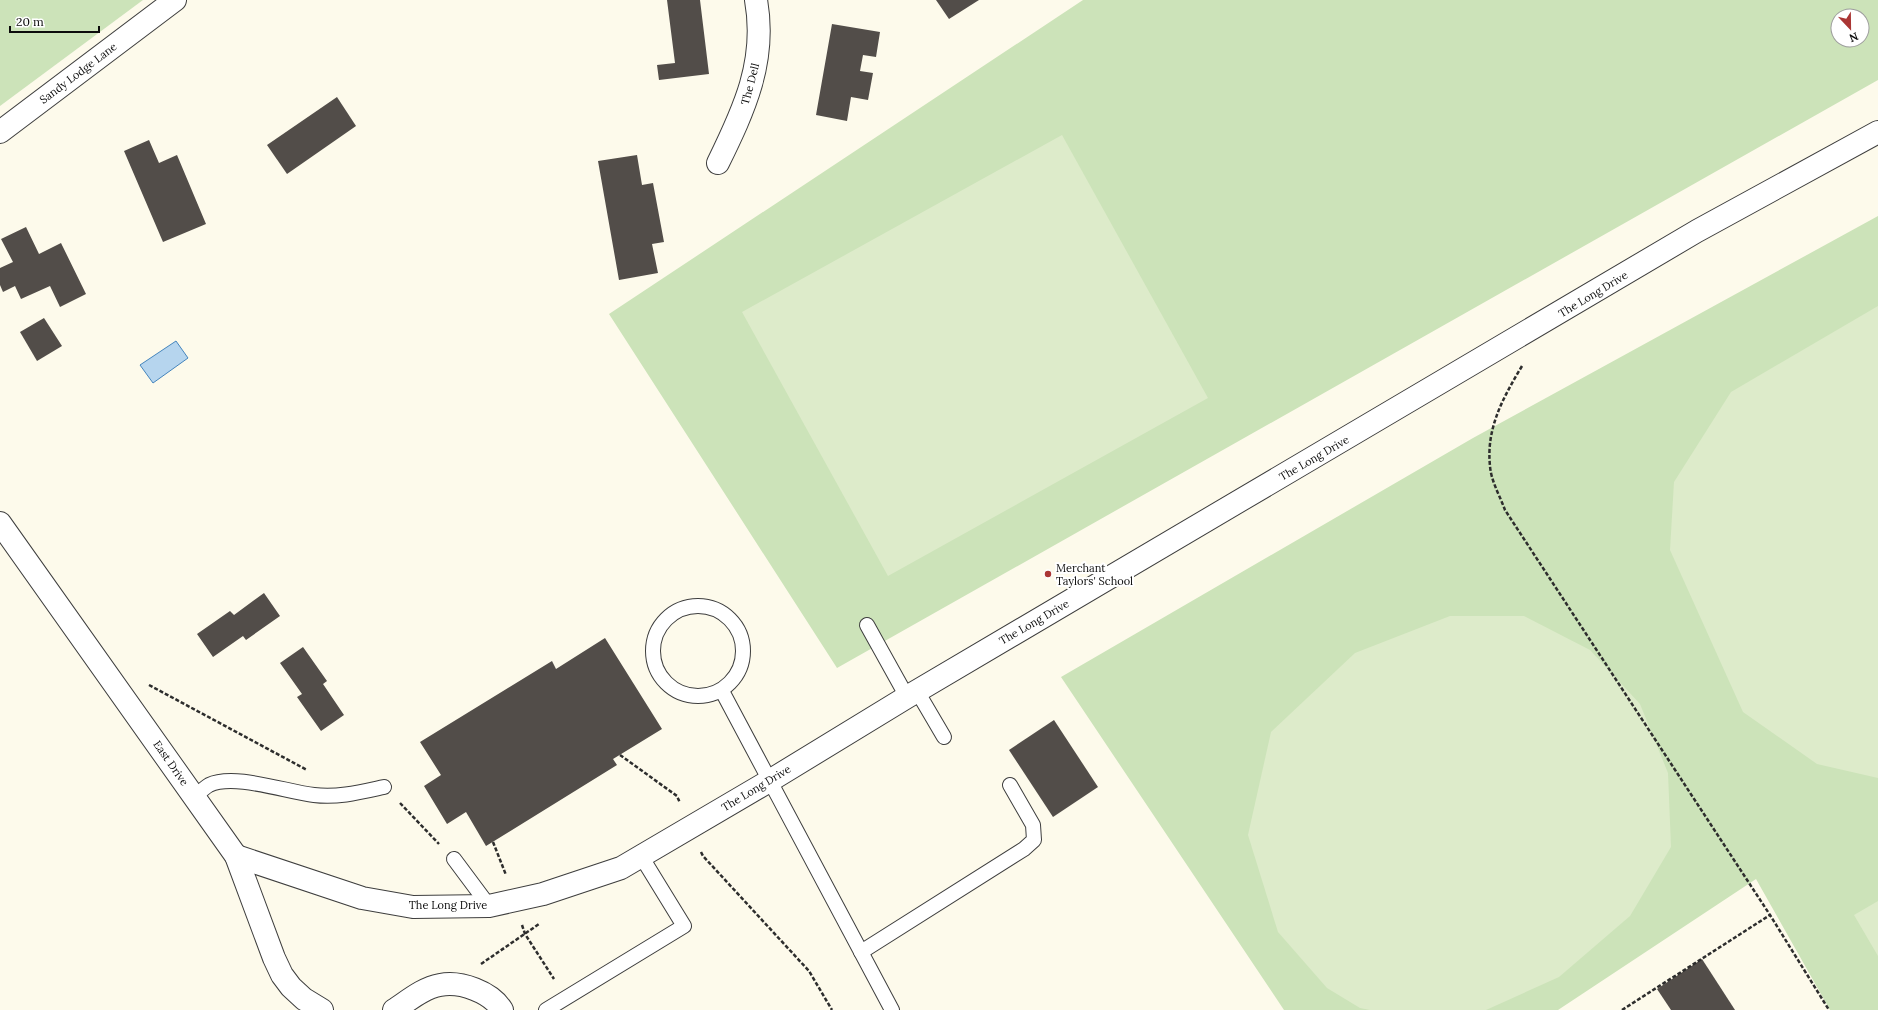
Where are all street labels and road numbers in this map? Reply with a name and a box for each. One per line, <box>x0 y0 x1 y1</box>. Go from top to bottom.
street label: Sandy Lodge Lane <box>37 39 119 107</box>
street label: The Dell <box>738 62 762 106</box>
street label: The Long Drive <box>1556 268 1630 320</box>
street label: The Long Drive <box>1277 432 1351 484</box>
street label: The Long Drive <box>997 596 1071 648</box>
street label: East Drive <box>150 738 192 788</box>
street label: The Long Drive <box>719 762 793 814</box>
street label: The Long Drive <box>409 898 487 912</box>

